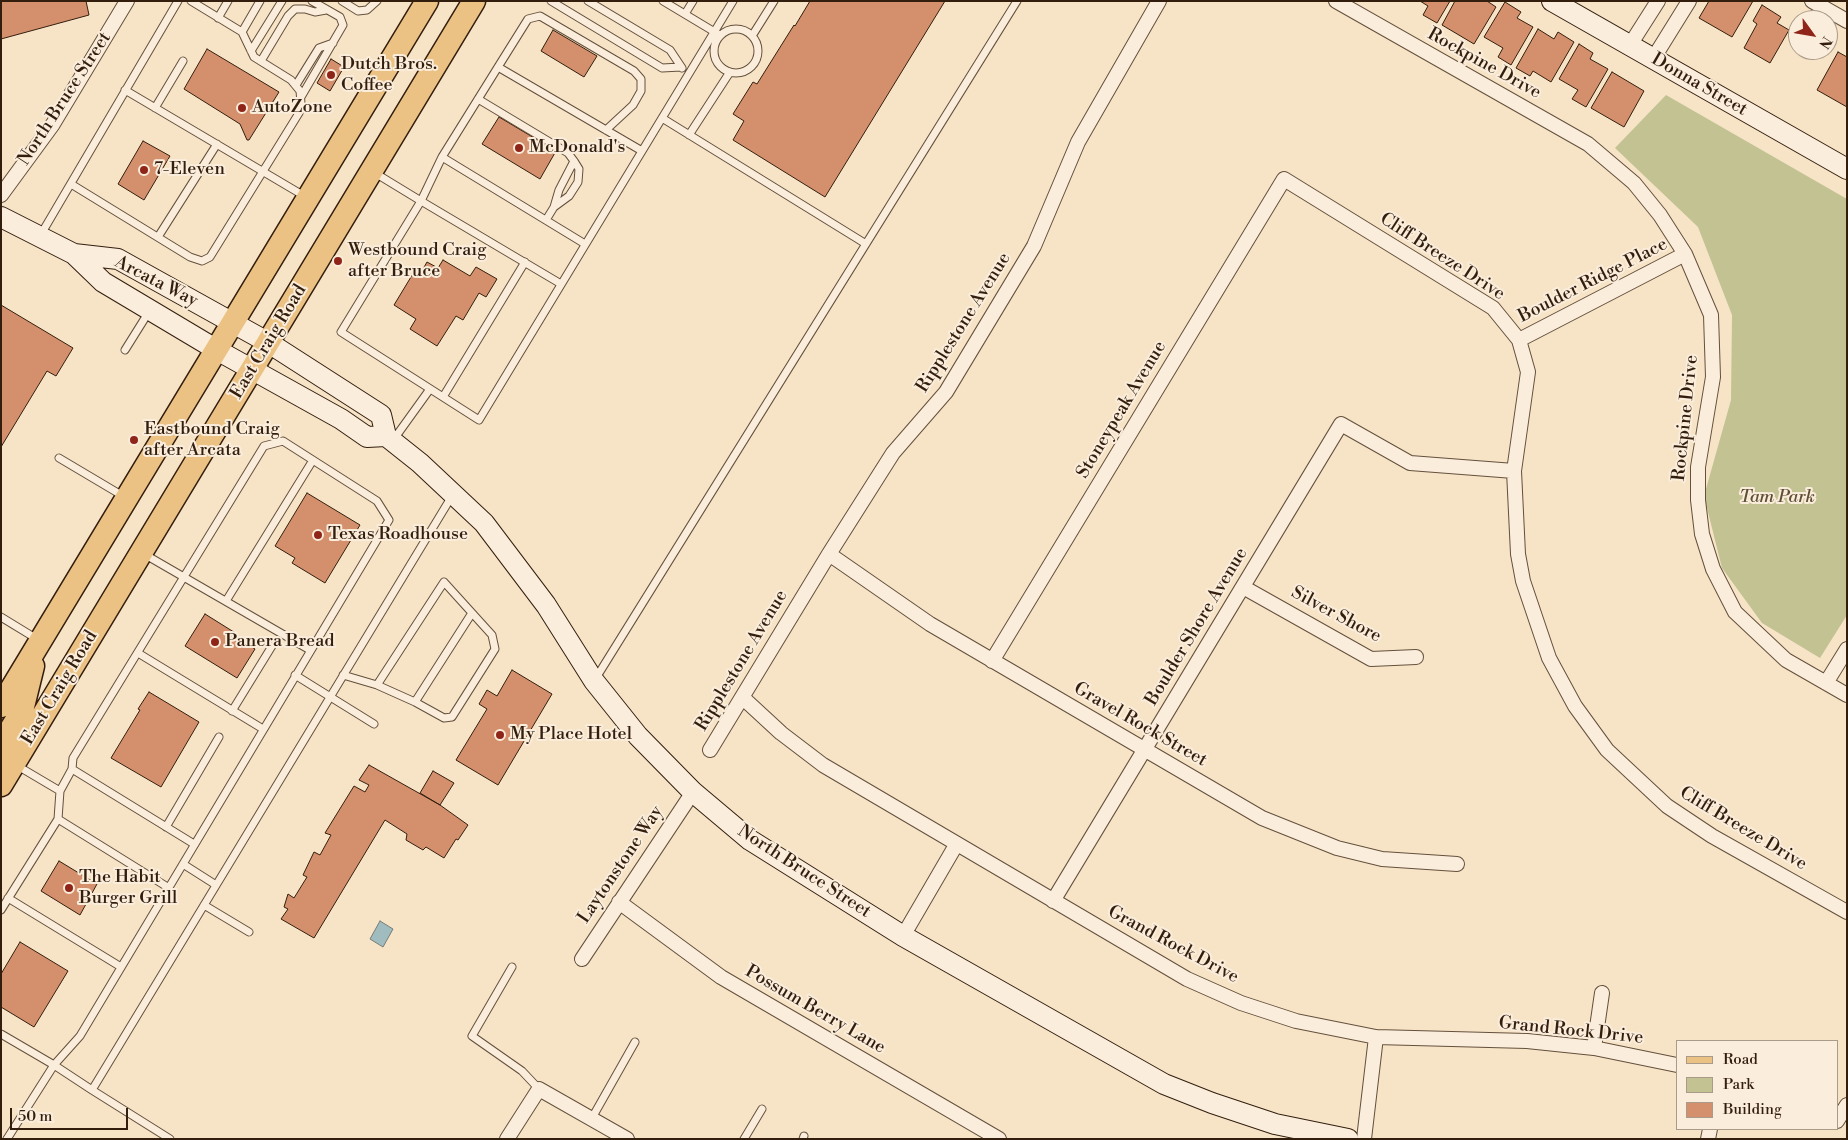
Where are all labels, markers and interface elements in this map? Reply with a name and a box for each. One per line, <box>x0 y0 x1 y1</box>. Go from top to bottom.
north arrow <box>1788 10 1838 60</box>
street label: Rockpine Drive <box>1423 24 1545 104</box>
street label: North Bruce Street <box>14 28 116 170</box>
text: N <box>1814 33 1835 52</box>
street label: Donna Street <box>1647 49 1751 121</box>
place label: Dutch Bros. Coffee <box>341 54 437 96</box>
marker: Dutch Bros. Coffee <box>325 69 337 81</box>
place label: AutoZone <box>252 97 332 119</box>
marker: AutoZone <box>236 102 248 114</box>
place label: McDonald's <box>529 137 625 159</box>
marker: McDonald's <box>513 142 525 154</box>
place label: 7-Eleven <box>154 159 225 181</box>
marker: 7-Eleven <box>138 164 150 176</box>
street label: Cliff Breeze Drive <box>1375 209 1509 305</box>
street label: Boulder Ridge Place <box>1515 234 1671 328</box>
place label: Westbound Craig after Bruce <box>348 240 487 282</box>
street label: Ripplestone Avenue <box>912 249 1016 397</box>
street label: Arcata Way <box>111 252 201 312</box>
marker: Westbound Craig after Bruce <box>332 255 344 267</box>
street label: East Craig Road <box>226 281 312 403</box>
street label: Stoneypeak Avenue <box>1073 338 1171 482</box>
street label: Rockpine Drive <box>1669 354 1703 482</box>
place label: Eastbound Craig after Arcata <box>144 419 280 462</box>
marker: Eastbound Craig after Arcata <box>128 434 140 446</box>
park label: Tam Park <box>1739 487 1815 509</box>
place label: Texas Roadhouse <box>328 524 468 546</box>
marker: Texas Roadhouse <box>312 529 324 541</box>
street label: Boulder Shore Avenue <box>1141 544 1253 710</box>
street label: Silver Shore <box>1287 582 1385 648</box>
street label: Ripplestone Avenue <box>691 587 793 735</box>
street label: East Craig Road <box>17 627 103 749</box>
place label: Panera Bread <box>225 631 335 653</box>
marker: Panera Bread <box>209 636 221 648</box>
street label: Gravel Rock Street <box>1070 678 1210 772</box>
place label: My Place Hotel <box>510 724 632 746</box>
marker: My Place Hotel <box>494 729 506 741</box>
street label: Cliff Breeze Drive <box>1675 782 1811 876</box>
street label: Laytonstone Way <box>574 802 668 928</box>
street label: North Bruce Street <box>733 821 875 923</box>
place label: The Habit Burger Grill <box>79 867 177 910</box>
marker: The Habit Burger Grill <box>63 882 75 894</box>
street label: Grand Rock Drive <box>1104 901 1242 989</box>
street label: Possum Berry Lane <box>741 961 889 1059</box>
street label: Grand Rock Drive <box>1498 1013 1644 1049</box>
legend <box>1676 1040 1838 1130</box>
text: Road <box>1723 1050 1758 1069</box>
text: Park <box>1723 1075 1754 1094</box>
scale bar <box>12 1098 130 1130</box>
text: Building <box>1723 1100 1782 1119</box>
text: 50 m <box>18 1107 52 1126</box>

